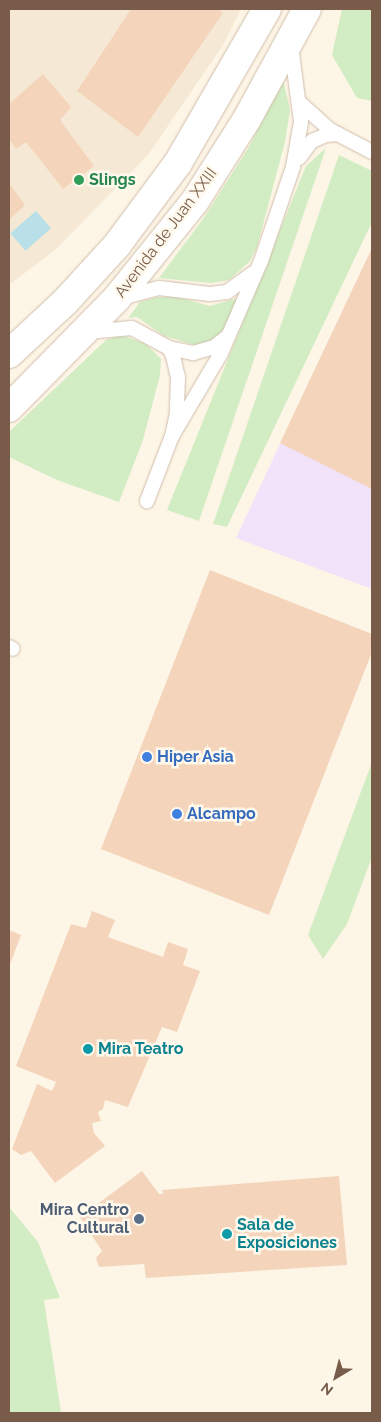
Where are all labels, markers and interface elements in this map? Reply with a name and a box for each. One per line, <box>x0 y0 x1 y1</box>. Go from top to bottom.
street label: Avenida de Juan XXIII <box>111 164 221 302</box>
place label: Slings <box>89 170 136 190</box>
marker: Slings <box>73 174 85 186</box>
place label: Hiper Asia <box>157 747 235 767</box>
marker: Hiper Asia <box>141 751 153 763</box>
place label: Alcampo <box>187 804 256 824</box>
marker: Alcampo <box>171 808 183 820</box>
place label: Mira Teatro <box>98 1039 184 1059</box>
marker: Mira Teatro <box>82 1043 94 1055</box>
place label: Mira Centro Cultural <box>40 1200 129 1238</box>
marker: Mira Centro Cultural <box>133 1213 145 1225</box>
place label: Sala de Exposiciones <box>237 1215 337 1253</box>
marker: Sala de Exposiciones <box>221 1228 233 1240</box>
north arrow <box>311 1352 361 1402</box>
text: N <box>318 1379 336 1399</box>

